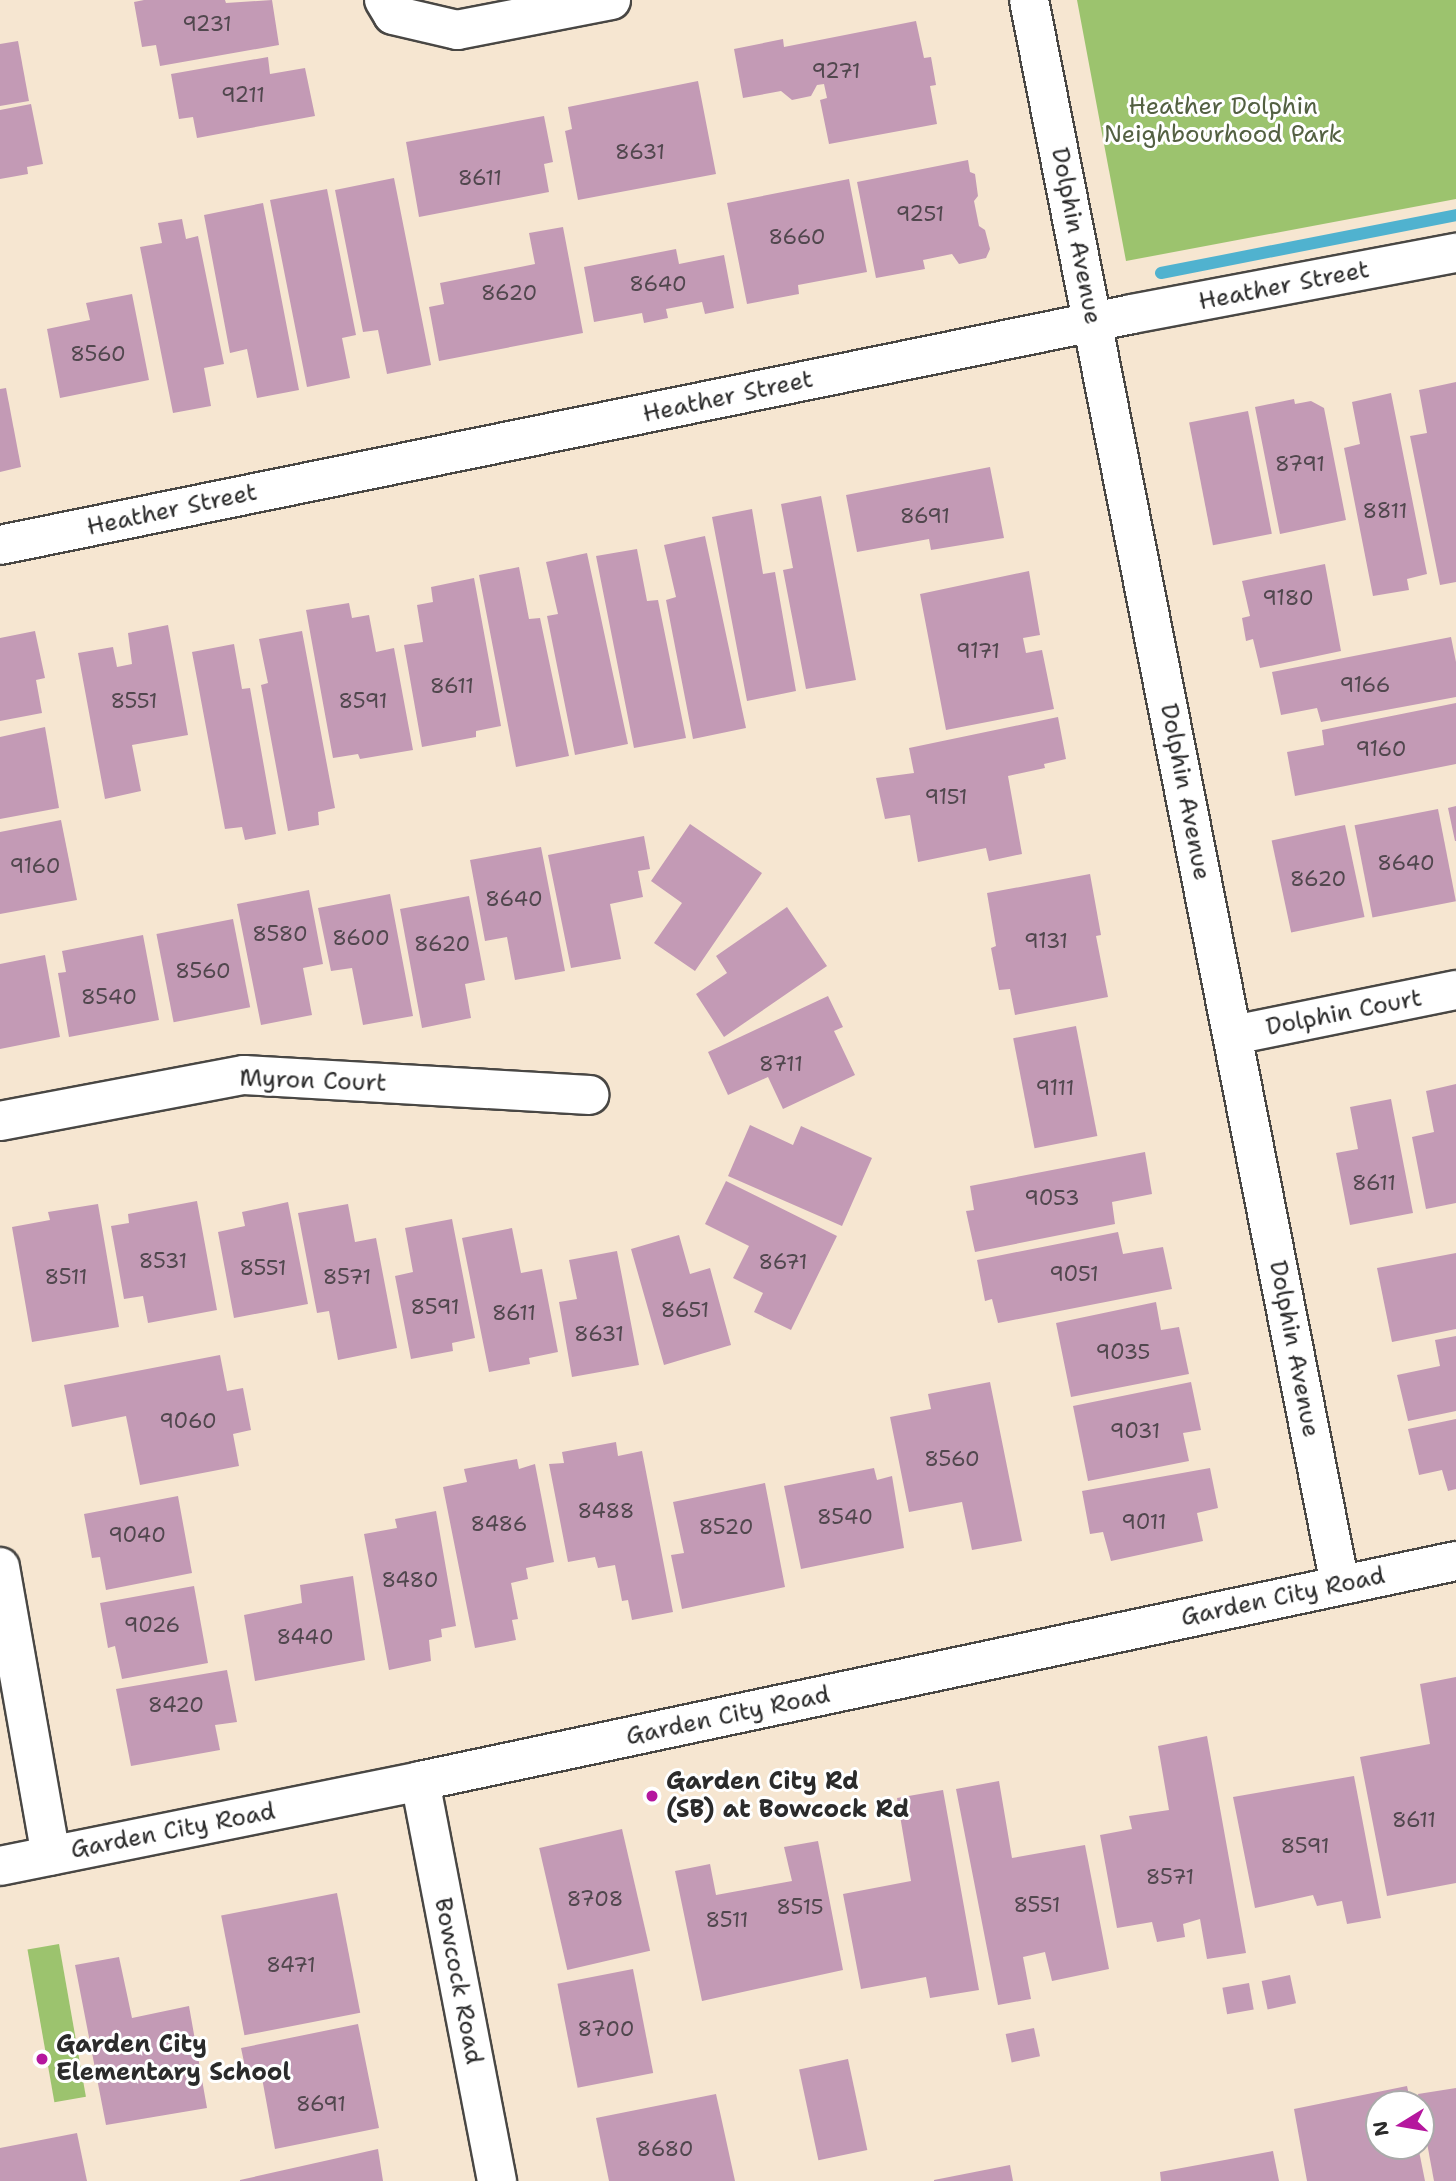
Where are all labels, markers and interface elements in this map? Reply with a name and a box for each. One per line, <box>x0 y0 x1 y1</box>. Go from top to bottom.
house number: 9231 <box>182 11 232 37</box>
house number: 9271 <box>811 58 861 84</box>
house number: 9211 <box>221 82 265 108</box>
park label: Heather Dolphin Neighbourhood Park <box>1104 93 1342 149</box>
house number: 8631 <box>615 139 665 165</box>
street label: Dolphin Avenue <box>1045 145 1107 327</box>
house number: 8611 <box>458 165 502 191</box>
house number: 9251 <box>896 201 944 227</box>
house number: 8660 <box>768 224 826 250</box>
street label: Heather Street <box>1196 255 1372 317</box>
house number: 8640 <box>629 271 687 297</box>
house number: 8620 <box>481 280 537 306</box>
house number: 8560 <box>70 341 126 367</box>
street label: Heather Street <box>640 365 816 429</box>
house number: 8791 <box>1275 451 1325 477</box>
street label: Heather Street <box>84 478 260 542</box>
house number: 8811 <box>1363 498 1407 524</box>
house number: 8691 <box>900 503 950 529</box>
house number: 9180 <box>1262 585 1314 611</box>
house number: 9171 <box>956 638 1000 664</box>
house number: 9166 <box>1340 672 1390 698</box>
house number: 8611 <box>430 673 474 699</box>
house number: 8551 <box>110 688 158 714</box>
house number: 8591 <box>339 688 387 714</box>
street label: Dolphin Avenue <box>1154 701 1216 883</box>
house number: 9160 <box>1356 736 1406 762</box>
house number: 9151 <box>924 784 968 810</box>
house number: 8640 <box>1377 850 1435 876</box>
house number: 9160 <box>10 853 60 879</box>
house number: 8620 <box>1290 866 1346 892</box>
house number: 8640 <box>485 886 543 912</box>
house number: 8580 <box>252 921 308 947</box>
house number: 8600 <box>332 925 390 951</box>
house number: 9131 <box>1024 928 1068 954</box>
house number: 8620 <box>414 931 470 957</box>
house number: 8560 <box>175 958 231 984</box>
house number: 8540 <box>81 984 137 1010</box>
street label: Dolphin Court <box>1264 984 1424 1042</box>
house number: 8711 <box>759 1051 803 1077</box>
street label: Myron Court <box>239 1064 387 1098</box>
house number: 9111 <box>1036 1075 1074 1101</box>
house number: 8611 <box>1352 1170 1396 1196</box>
house number: 9053 <box>1024 1185 1080 1211</box>
house number: 8531 <box>139 1248 187 1274</box>
house number: 8671 <box>759 1249 807 1275</box>
house number: 8551 <box>239 1255 287 1281</box>
street label: Dolphin Avenue <box>1263 1258 1325 1440</box>
house number: 9051 <box>1049 1261 1099 1287</box>
house number: 8511 <box>45 1264 87 1290</box>
house number: 8571 <box>323 1264 371 1290</box>
house number: 8591 <box>411 1294 459 1320</box>
house number: 8651 <box>661 1297 709 1323</box>
house number: 8611 <box>492 1300 536 1326</box>
house number: 8631 <box>574 1321 624 1347</box>
house number: 9035 <box>1096 1339 1150 1365</box>
house number: 9060 <box>159 1408 217 1434</box>
house number: 9031 <box>1110 1418 1160 1444</box>
house number: 8560 <box>924 1446 980 1472</box>
house number: 8488 <box>578 1498 634 1524</box>
house number: 8540 <box>817 1504 873 1530</box>
house number: 9011 <box>1121 1509 1167 1535</box>
house number: 8486 <box>471 1511 527 1537</box>
house number: 8520 <box>699 1514 753 1540</box>
house number: 9040 <box>108 1522 166 1548</box>
street label: Garden City Road <box>1178 1561 1388 1633</box>
house number: 8480 <box>382 1567 438 1593</box>
house number: 9026 <box>124 1612 180 1638</box>
house number: 8440 <box>276 1624 334 1650</box>
street label: Garden City Road <box>623 1680 833 1752</box>
house number: 8420 <box>148 1692 204 1718</box>
place label: Garden City Rd (SB) at Bowcock Rd <box>666 1768 909 1824</box>
marker: Garden City Rd (SB) at Bowcock Rd <box>644 1788 660 1804</box>
street label: Garden City Road <box>68 1797 278 1865</box>
house number: 8611 <box>1392 1807 1436 1833</box>
house number: 8591 <box>1281 1833 1329 1859</box>
house number: 8571 <box>1146 1864 1194 1890</box>
house number: 8708 <box>567 1886 623 1912</box>
house number: 8551 <box>1013 1892 1061 1918</box>
house number: 8515 <box>776 1894 824 1920</box>
street label: Bowcock Road <box>428 1895 488 2067</box>
house number: 8511 <box>706 1907 748 1933</box>
house number: 8471 <box>266 1952 316 1978</box>
house number: 8700 <box>578 2016 634 2042</box>
place label: Garden City Elementary School <box>56 2031 291 2087</box>
marker: Garden City Elementary School <box>34 2051 50 2067</box>
north arrow <box>1365 2090 1435 2160</box>
house number: 8691 <box>296 2091 346 2117</box>
text: N <box>1367 2119 1395 2138</box>
house number: 8680 <box>637 2136 693 2162</box>

